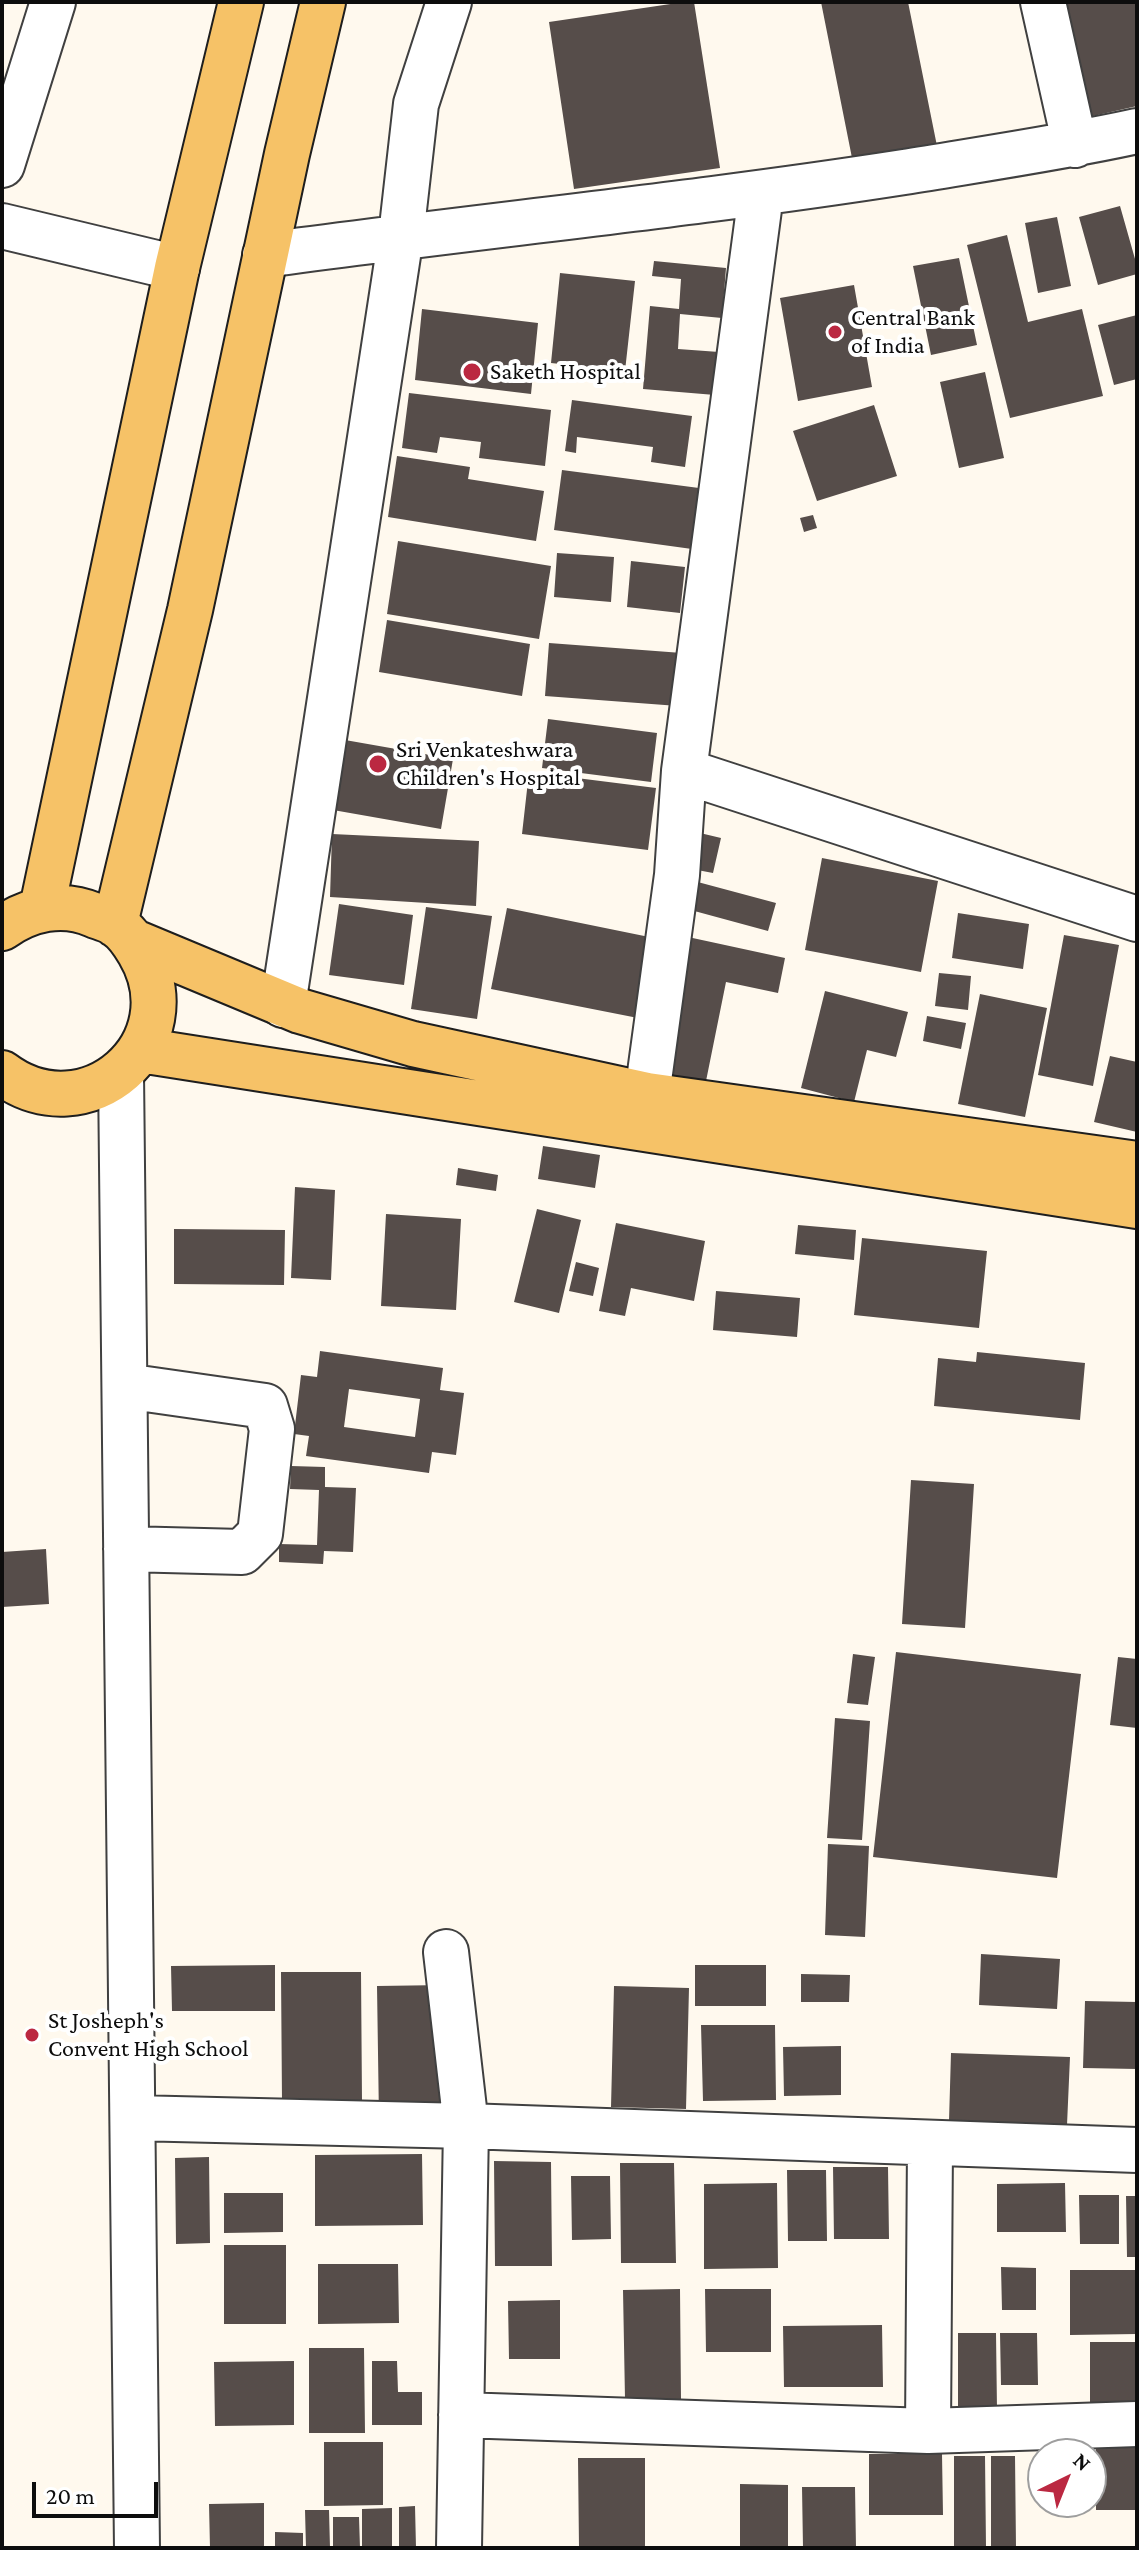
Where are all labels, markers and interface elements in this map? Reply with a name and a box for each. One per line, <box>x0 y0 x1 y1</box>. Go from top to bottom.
place label: Central Bank of India <box>851 304 975 360</box>
marker: Central Bank of India <box>826 323 844 341</box>
place label: Saketh Hospital <box>490 358 641 386</box>
marker: Saketh Hospital <box>461 361 483 383</box>
place label: Sri Venkateshwara Children's Hospital <box>396 736 580 792</box>
marker: Sri Venkateshwara Children's Hospital <box>367 753 389 775</box>
place label: St Josheph's Convent High School <box>48 2007 249 2063</box>
marker: St Josheph's Convent High School <box>23 2026 41 2044</box>
north arrow <box>1027 2438 1107 2518</box>
text: N <box>1068 2447 1096 2476</box>
scale bar <box>36 2466 162 2516</box>
text: 20 m <box>46 2482 95 2509</box>

